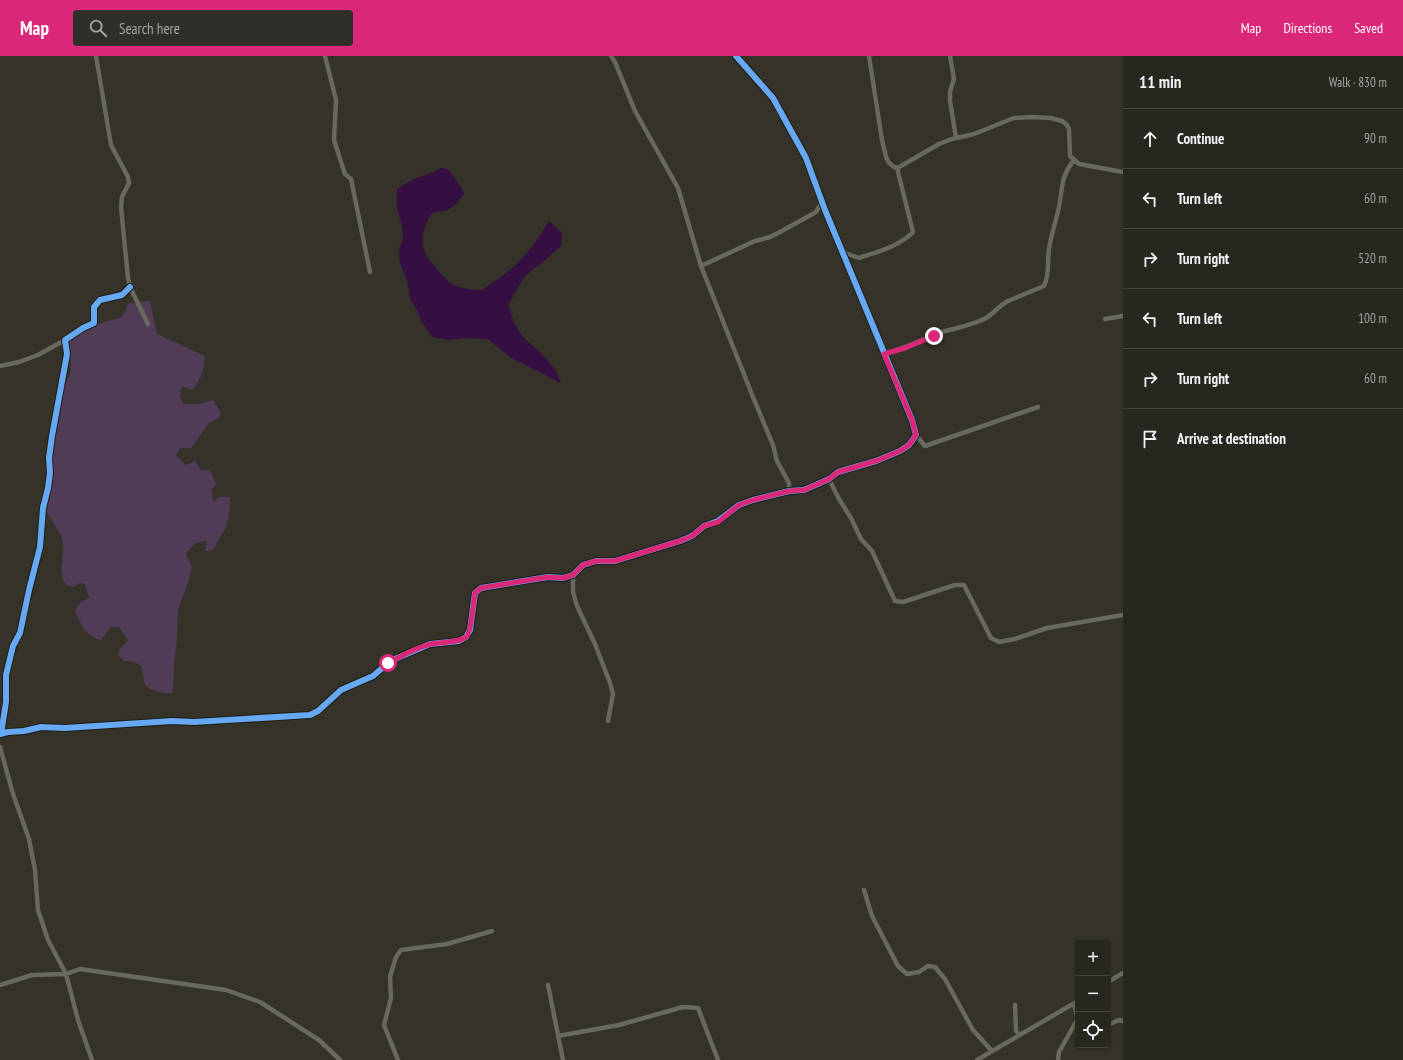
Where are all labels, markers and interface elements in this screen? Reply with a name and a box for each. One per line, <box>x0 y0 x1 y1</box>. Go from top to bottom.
search box <box>73 10 353 46</box>
text: Map <box>20 16 49 40</box>
icon: search <box>87 17 109 39</box>
text: Search here <box>119 19 180 38</box>
text: Map <box>1241 19 1261 37</box>
text: Directions <box>1283 19 1332 37</box>
text: Saved <box>1354 19 1383 37</box>
text: 11 min <box>1139 71 1181 93</box>
text: Walk · 830 m <box>1329 74 1387 91</box>
icon: ahead <box>1139 128 1161 150</box>
text: Continue <box>1177 129 1224 148</box>
text: 90 m <box>1364 130 1387 147</box>
icon: left <box>1139 188 1161 210</box>
text: Turn left <box>1177 189 1222 208</box>
text: 60 m <box>1364 190 1387 207</box>
icon: right <box>1139 248 1161 270</box>
text: Turn right <box>1177 249 1229 268</box>
text: 520 m <box>1358 250 1387 267</box>
icon: left <box>1139 308 1161 330</box>
text: Turn left <box>1177 309 1222 328</box>
text: 100 m <box>1358 310 1387 327</box>
route end <box>925 327 943 345</box>
icon: right <box>1139 368 1161 390</box>
text: Turn right <box>1177 369 1229 388</box>
text: 60 m <box>1364 370 1387 387</box>
icon: arrive <box>1139 428 1161 450</box>
text: Arrive at destination <box>1177 429 1286 448</box>
route start <box>379 654 397 672</box>
map controls <box>1075 940 1111 1048</box>
button: + <box>1075 940 1111 976</box>
button: − <box>1075 976 1111 1012</box>
button: locate <box>1075 1012 1111 1048</box>

